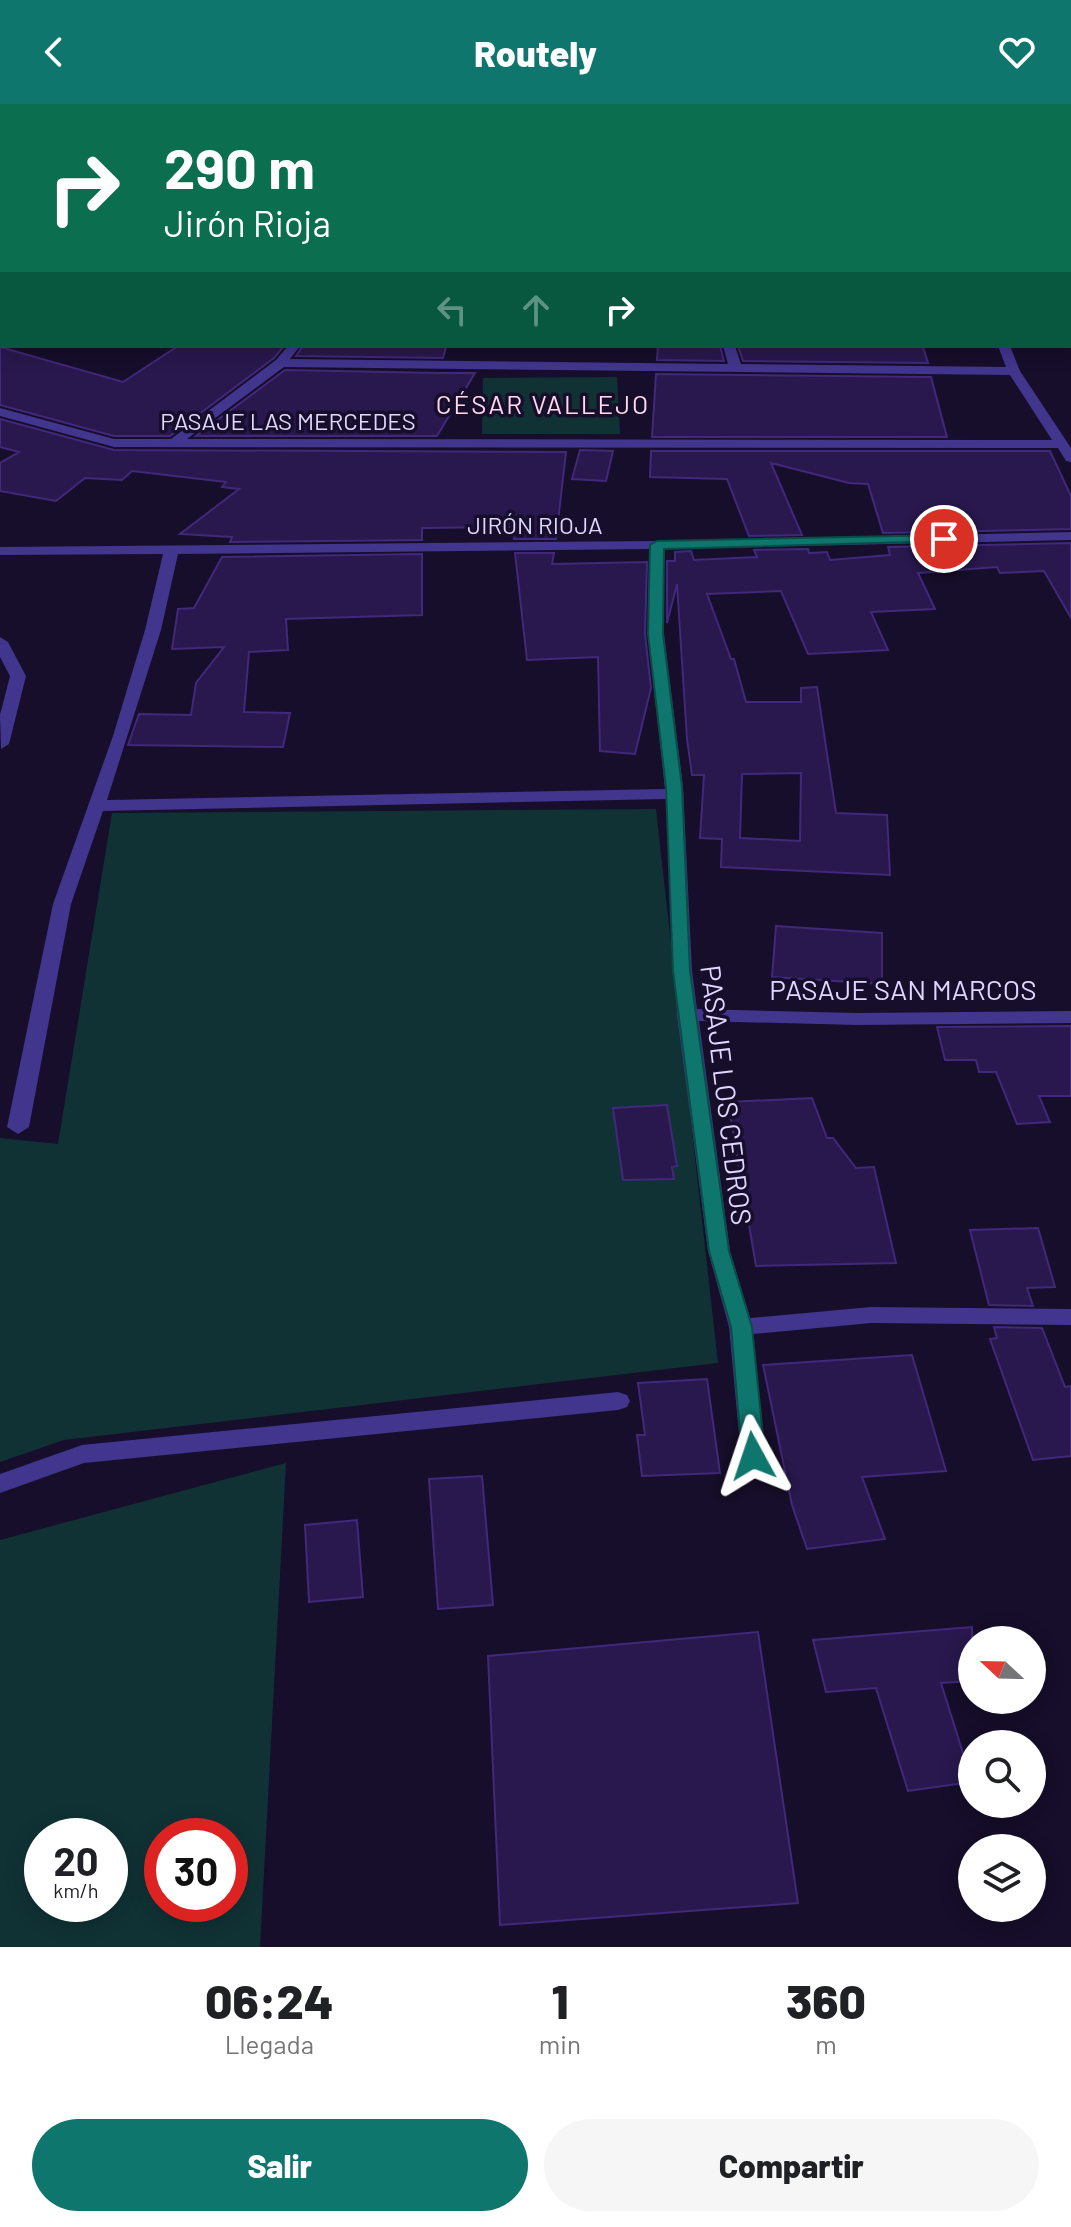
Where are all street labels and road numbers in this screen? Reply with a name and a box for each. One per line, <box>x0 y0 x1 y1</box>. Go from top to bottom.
street label: PASAJE LAS MERCEDES <box>160 406 416 435</box>
street label: JIRÓN RIOJA <box>467 510 603 539</box>
street label: PASAJE LOS CEDROS <box>694 963 760 1227</box>
street label: PASAJE SAN MARCOS <box>769 972 1037 1006</box>

